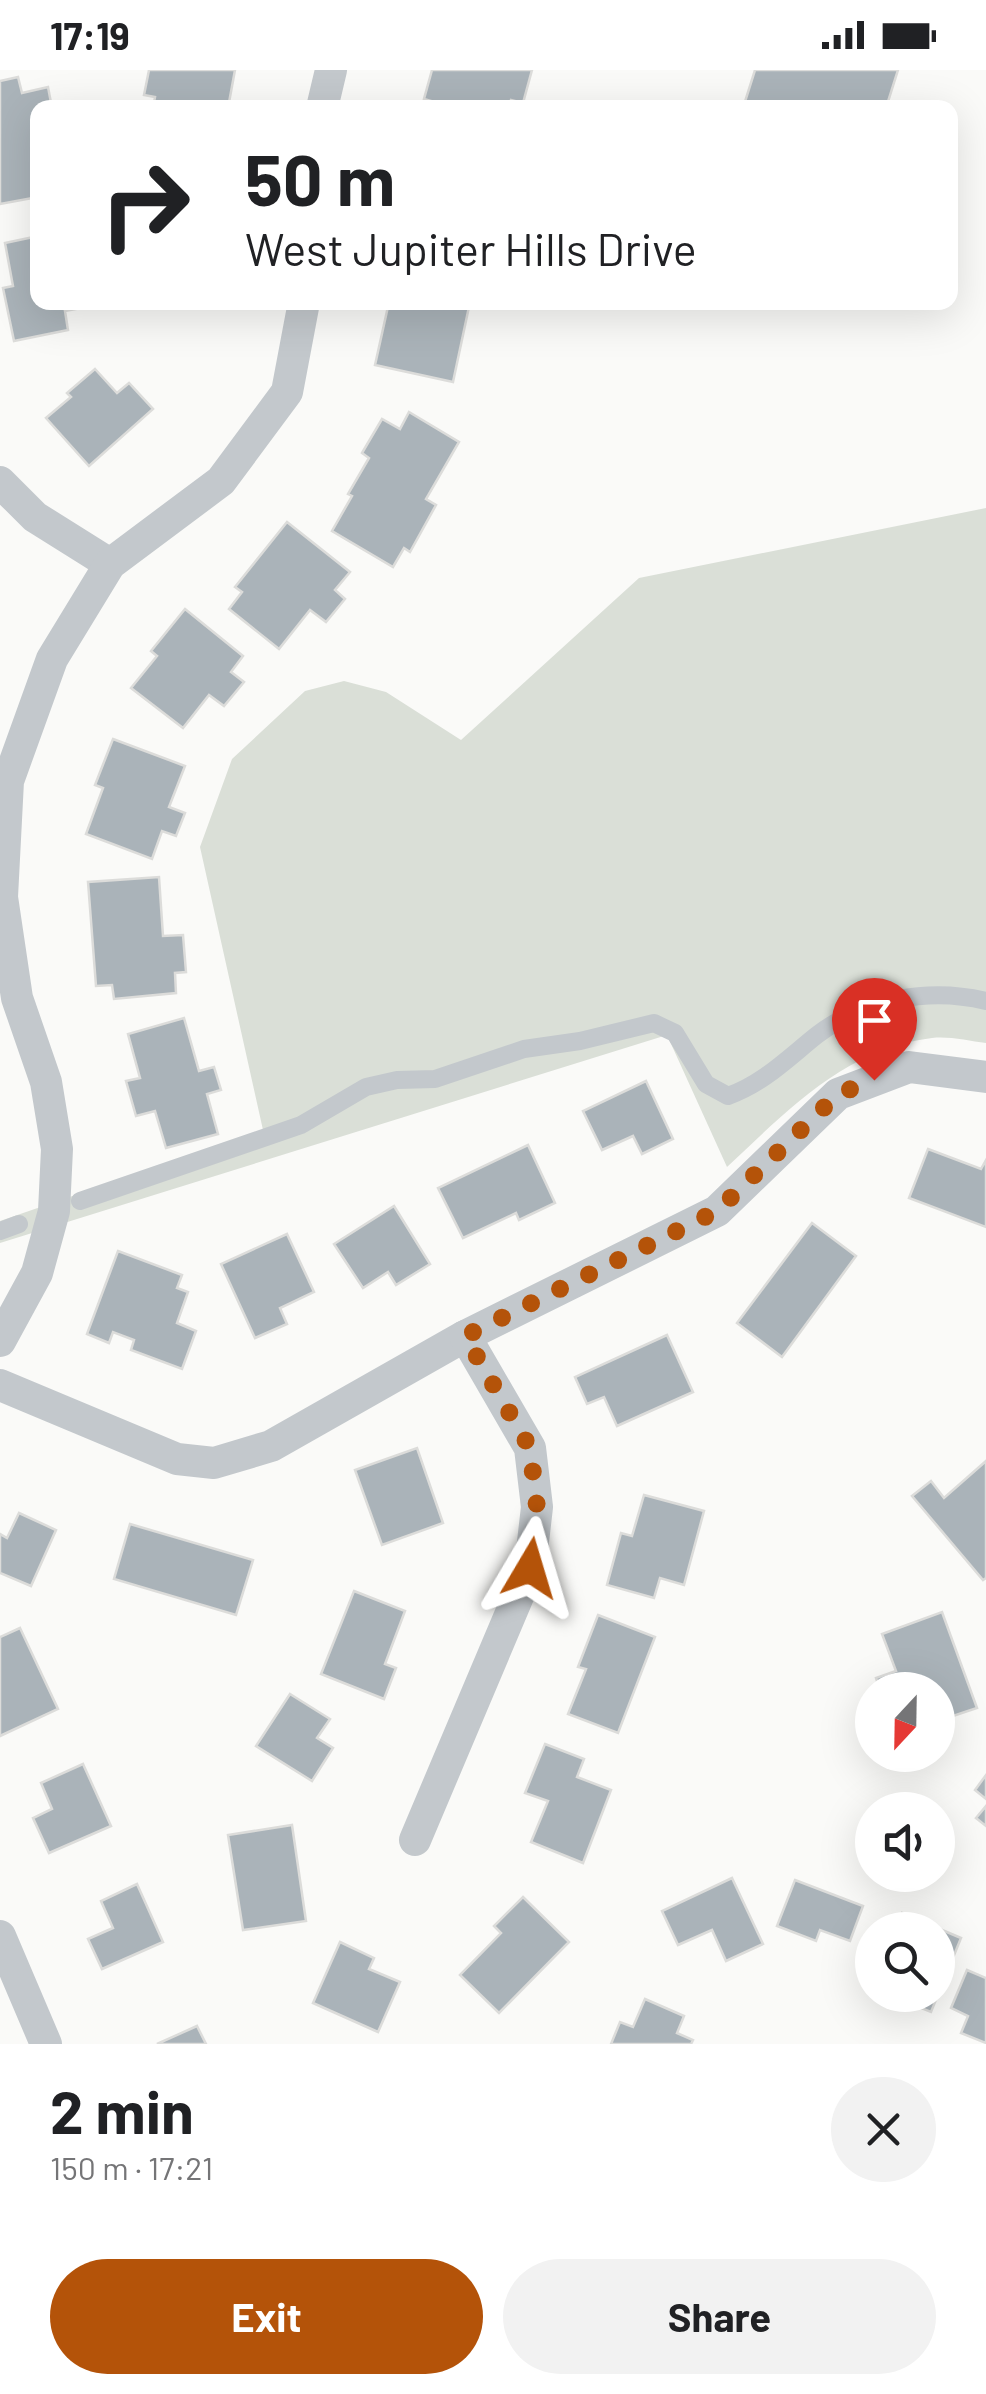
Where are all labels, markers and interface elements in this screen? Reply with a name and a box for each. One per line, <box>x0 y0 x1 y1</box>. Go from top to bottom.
text: 17:19 <box>50 12 130 58</box>
text: 50 m <box>245 136 395 220</box>
icon: right <box>80 140 210 270</box>
text: West Jupiter Hills Drive <box>245 221 697 275</box>
pin <box>832 978 917 1081</box>
icon: arrive <box>847 993 902 1048</box>
position arrow <box>478 1516 582 1620</box>
north arrow <box>855 1672 955 1772</box>
map controls <box>855 1672 955 2012</box>
button: sound <box>855 1792 955 1892</box>
button: search <box>855 1912 955 2012</box>
text: 2 min <box>50 2074 194 2146</box>
button: close <box>831 2077 936 2182</box>
text: 150 m · 17:21 <box>50 2148 213 2186</box>
button: Exit <box>50 2259 483 2374</box>
button: Share <box>503 2259 936 2374</box>

